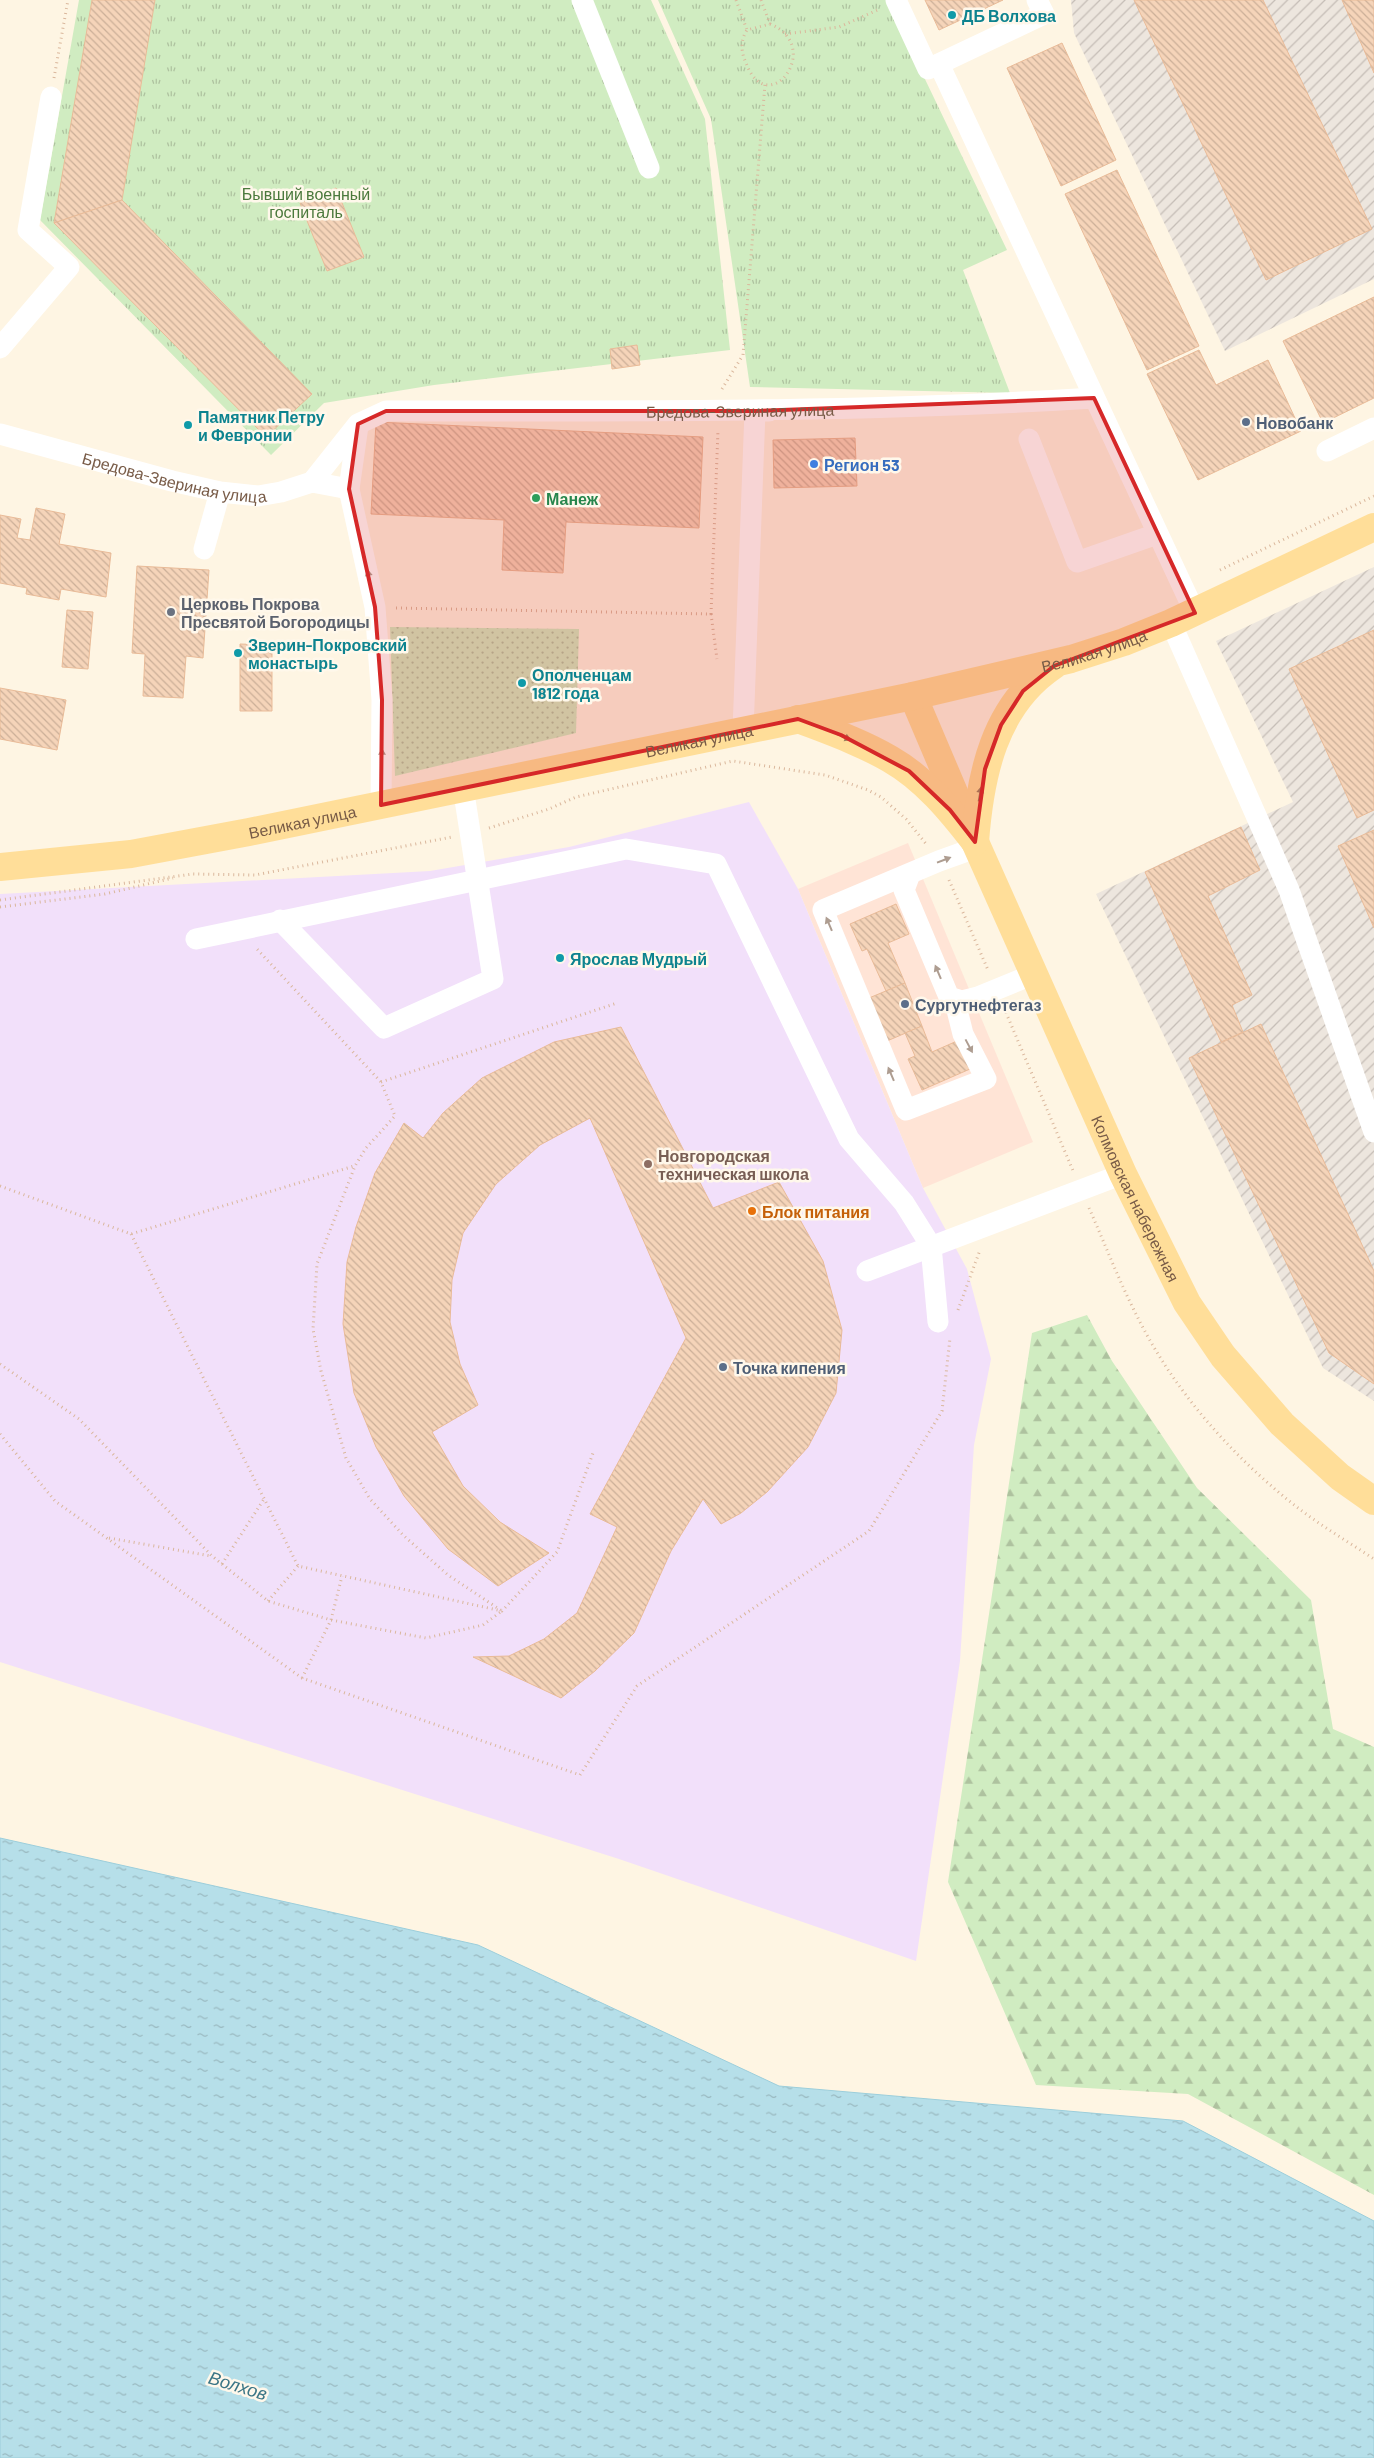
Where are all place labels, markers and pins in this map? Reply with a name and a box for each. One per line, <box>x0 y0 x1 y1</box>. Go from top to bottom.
place label: ДБ Волхова <box>962 6 1056 25</box>
marker: ДБ Волхова <box>946 9 958 21</box>
place label: Памятник Петру и Февронии <box>198 407 325 444</box>
place label: Новобанк <box>1256 413 1334 432</box>
marker: Новобанк <box>1240 416 1252 428</box>
marker: Памятник Петру и Февронии <box>182 419 194 431</box>
place label: Регион 53 <box>824 455 900 474</box>
marker: Регион 53 <box>808 458 820 470</box>
place label: Манеж <box>546 489 599 508</box>
marker: Манеж <box>530 492 542 504</box>
place label: Церковь Покрова Пресвятой Богородицы <box>181 594 370 631</box>
marker: Церковь Покрова Пресвятой Богородицы <box>165 606 177 618</box>
place label: Зверин-Покровский монастырь <box>248 635 407 672</box>
marker: Зверин-Покровский монастырь <box>232 647 244 659</box>
place label: Ополченцам 1812 года <box>532 665 632 702</box>
marker: Ополченцам 1812 года <box>516 677 528 689</box>
place label: Ярослав Мудрый <box>570 949 707 968</box>
marker: Ярослав Мудрый <box>554 952 566 964</box>
place label: Сургутнефтегаз <box>915 995 1041 1014</box>
marker: Сургутнефтегаз <box>899 998 911 1010</box>
place label: Новгородская техническая школа <box>658 1146 809 1183</box>
marker: Новгородская техническая школа <box>642 1158 654 1170</box>
place label: Блок питания <box>762 1202 870 1221</box>
marker: Блок питания <box>746 1205 758 1217</box>
place label: Точка кипения <box>733 1358 846 1377</box>
marker: Точка кипения <box>717 1361 729 1373</box>

